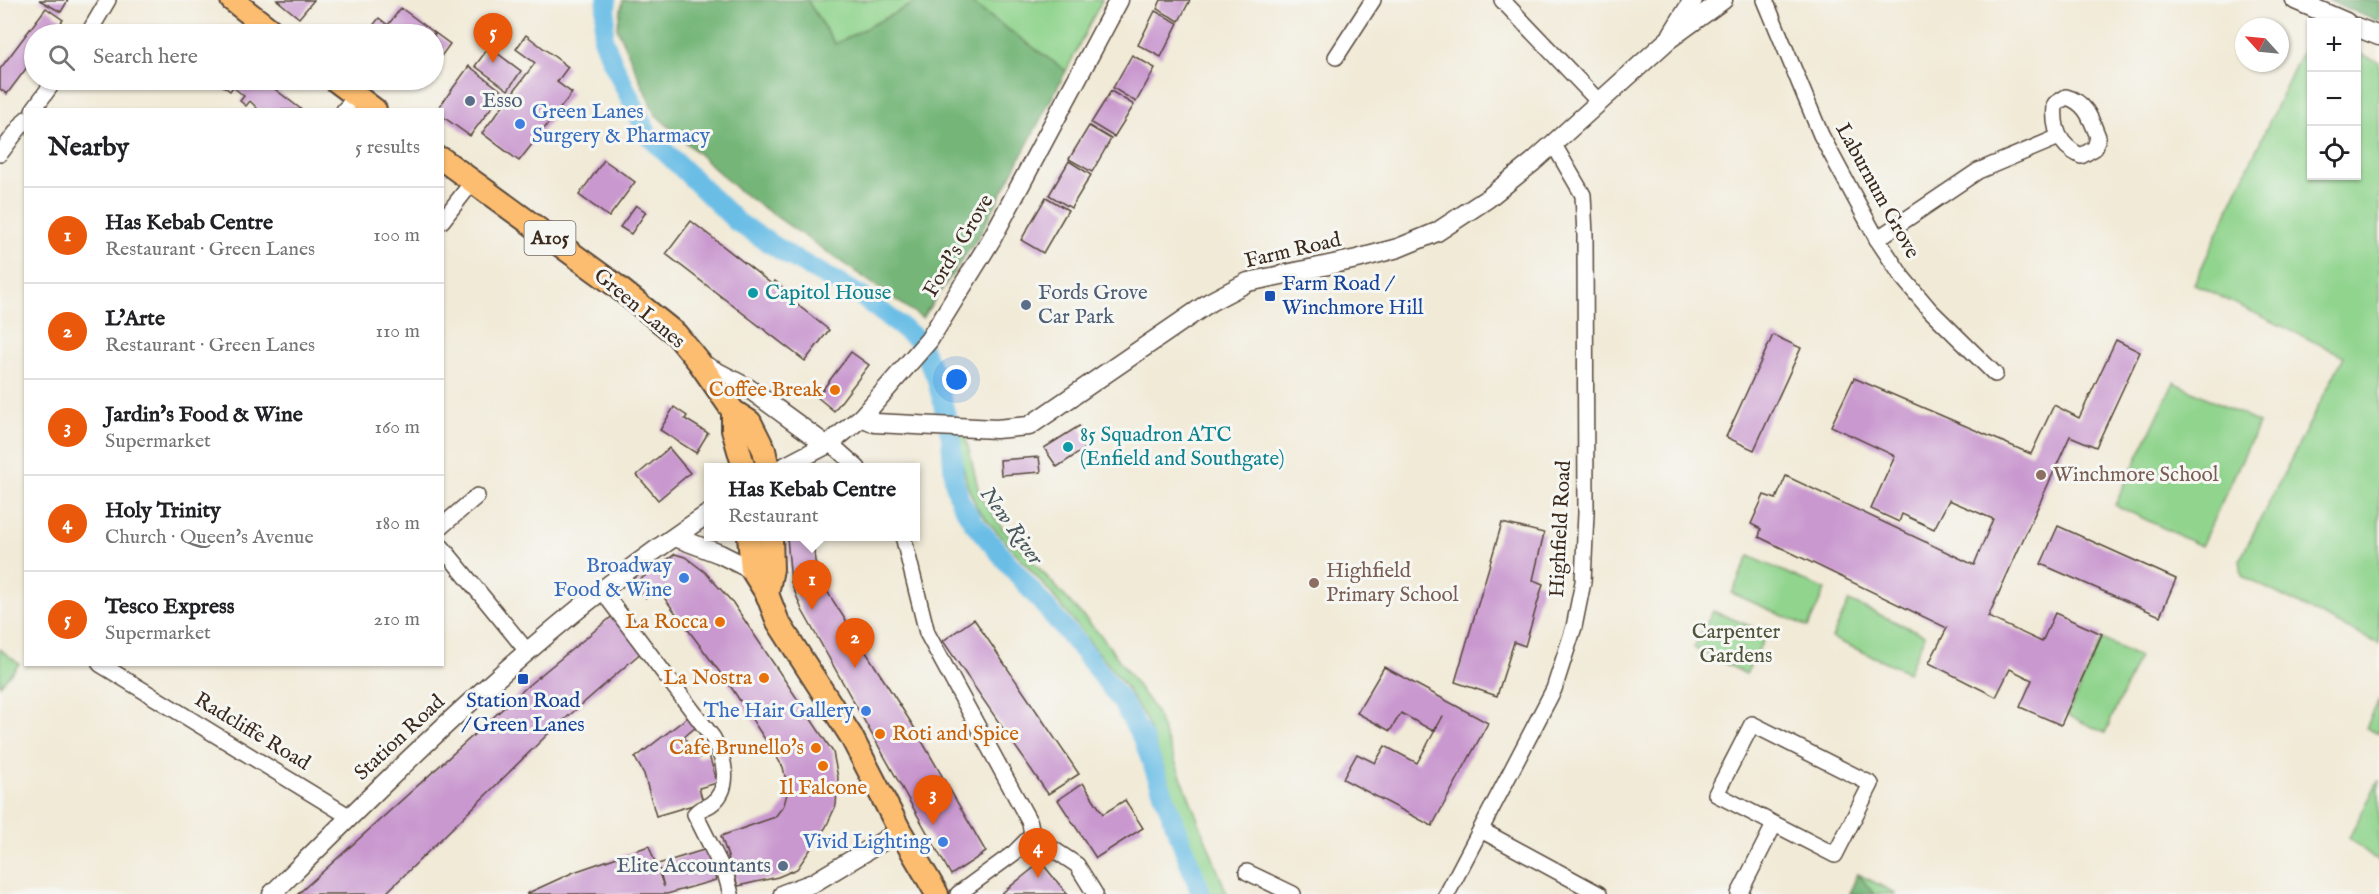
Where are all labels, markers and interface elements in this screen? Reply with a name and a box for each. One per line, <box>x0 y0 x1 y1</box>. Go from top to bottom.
pin: 5 <box>474 14 512 63</box>
north arrow <box>2235 18 2289 72</box>
map controls <box>2307 18 2361 180</box>
button: + <box>2307 18 2361 72</box>
search box <box>24 24 444 90</box>
icon: search <box>45 41 78 74</box>
text: Search here <box>93 43 198 71</box>
button: − <box>2307 72 2361 126</box>
place label: Esso <box>482 88 523 115</box>
marker: Esso <box>463 94 477 108</box>
place label: Green Lanes Surgery & Pharmacy <box>532 99 711 150</box>
marker: Green Lanes Surgery & Pharmacy <box>513 117 527 131</box>
street label: Laburnum Grove <box>1829 118 1926 264</box>
button: locate <box>2307 126 2361 180</box>
text: Nearby <box>48 131 129 164</box>
text: 5 results <box>355 135 420 160</box>
street label: Ford's Grove <box>918 189 1000 302</box>
text: Has Kebab Centre <box>105 209 273 237</box>
road number: A105 <box>524 221 576 255</box>
text: 1 <box>64 223 71 248</box>
text: 100 m <box>373 223 420 248</box>
street label: Farm Road <box>1242 227 1345 275</box>
text: Restaurant · Green Lanes <box>105 237 315 262</box>
street label: Green Lanes <box>588 263 690 355</box>
place label: Farm Road / Winchmore Hill <box>1282 271 1424 322</box>
place label: Capitol House <box>765 280 892 307</box>
place label: Fords Grove Car Park <box>1038 280 1148 331</box>
marker: Capitol House <box>746 286 760 300</box>
marker: Farm Road / Winchmore Hill <box>1263 289 1277 303</box>
marker: Fords Grove Car Park <box>1019 298 1033 312</box>
text: L'Arte <box>105 305 165 333</box>
text: 2 <box>63 319 72 344</box>
text: 110 m <box>376 319 420 344</box>
text: Restaurant · Green Lanes <box>105 333 315 358</box>
your location <box>942 365 971 394</box>
place label: Coffee Break <box>709 377 824 404</box>
marker: Coffee Break <box>828 383 842 397</box>
text: Jardin's Food & Wine <box>105 401 303 429</box>
text: 3 <box>64 415 71 440</box>
text: 160 m <box>374 415 420 440</box>
place label: 85 Squadron ATC (Enfield and Southgate) <box>1080 422 1285 473</box>
text: Supermarket <box>105 429 211 454</box>
marker: 85 Squadron ATC (Enfield and Southgate) <box>1061 440 1075 454</box>
street label: Highfield Road <box>1544 459 1578 598</box>
place label: Winchmore School <box>2053 462 2219 489</box>
popup <box>704 463 920 541</box>
marker: Winchmore School <box>2034 468 2048 482</box>
text: Has Kebab Centre <box>728 476 896 504</box>
water label: New River <box>973 481 1050 572</box>
text: Holy Trinity <box>105 497 221 525</box>
text: Restaurant <box>728 504 819 529</box>
text: 4 <box>63 511 72 536</box>
text: 180 m <box>375 511 420 536</box>
text: Church · Queen's Avenue <box>105 525 314 550</box>
place label: Broadway Food & Wine <box>554 553 673 604</box>
place label: Highfield Primary School <box>1326 558 1459 609</box>
pin: 1 <box>792 560 832 610</box>
marker: Broadway Food & Wine <box>677 571 691 585</box>
marker: Highfield Primary School <box>1307 576 1321 590</box>
text: Tesco Express <box>105 593 235 621</box>
text: 5 <box>64 607 71 632</box>
text: 210 m <box>374 607 420 632</box>
place label: La Rocca <box>625 609 709 636</box>
marker: La Rocca <box>713 615 727 629</box>
pin: 2 <box>836 618 874 668</box>
park label: Carpenter Gardens <box>1692 619 1781 670</box>
text: Supermarket <box>105 621 211 646</box>
place label: La Nostra <box>663 665 753 692</box>
marker: La Nostra <box>757 671 771 685</box>
marker: Station Road / Green Lanes <box>516 672 530 686</box>
street label: Radcliffe Road <box>189 687 316 778</box>
place label: Station Road / Green Lanes <box>461 688 585 739</box>
street label: Station Road <box>349 689 452 787</box>
place label: The Hair Gallery <box>703 698 855 725</box>
marker: The Hair Gallery <box>859 704 873 718</box>
place label: Roti and Spice <box>892 721 1019 748</box>
marker: Roti and Spice <box>873 727 887 741</box>
place label: Cafe Brunello's <box>669 735 804 762</box>
marker: Cafe Brunello's <box>809 741 823 755</box>
marker: Il Falcone <box>816 759 830 773</box>
place label: Il Falcone <box>779 775 867 802</box>
pin: 3 <box>914 776 952 825</box>
pin: 4 <box>1018 828 1058 878</box>
place label: Vivid Lighting <box>802 829 932 856</box>
marker: Vivid Lighting <box>936 835 950 849</box>
place label: Elite Accountants <box>616 853 771 880</box>
marker: Elite Accountants <box>776 859 790 873</box>

